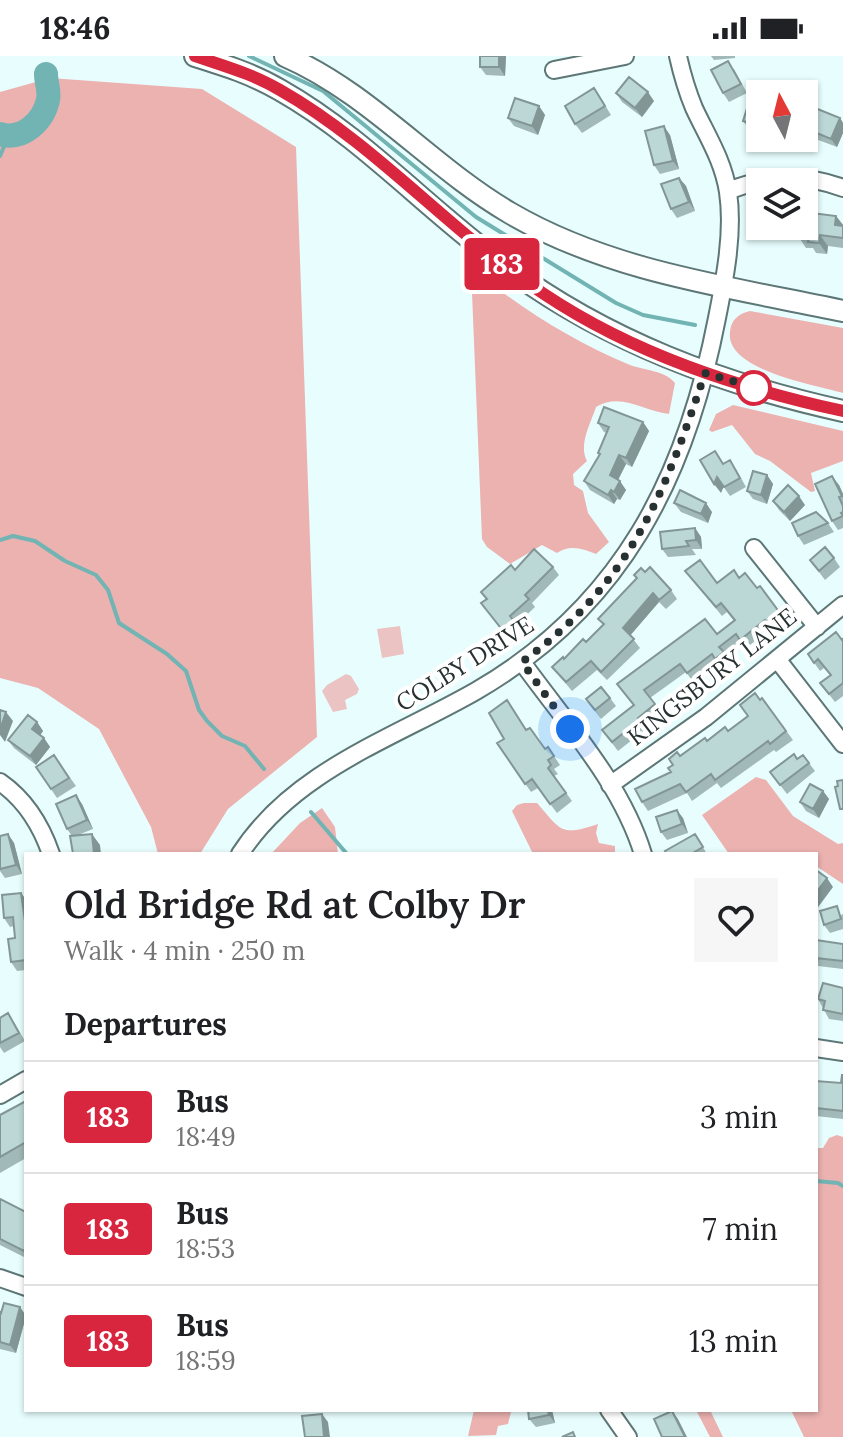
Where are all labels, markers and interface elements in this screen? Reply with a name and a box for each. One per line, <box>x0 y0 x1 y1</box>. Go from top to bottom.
text: 18:46 <box>40 9 111 47</box>
north arrow <box>746 80 818 152</box>
map controls <box>746 80 818 240</box>
button: layers <box>746 168 818 240</box>
line badge: 183 <box>456 238 548 290</box>
text: 183 <box>480 246 524 282</box>
unlabelled marker <box>737 371 771 405</box>
street label: KINGSBURY LANE <box>621 601 802 752</box>
street label: COLBY DRIVE <box>390 609 539 718</box>
your location <box>550 709 590 749</box>
button: heart <box>694 878 778 962</box>
text: Old Bridge Rd at Colby Dr <box>64 880 525 928</box>
text: Walk · 4 min · 250 m <box>64 934 305 967</box>
text: Departures <box>64 1005 227 1043</box>
text: Bus <box>176 1082 229 1120</box>
text: 3 min <box>700 1098 778 1136</box>
text: 183 <box>86 1099 130 1135</box>
text: 18:49 <box>176 1120 236 1153</box>
text: Bus <box>176 1194 229 1232</box>
text: 7 min <box>703 1210 778 1248</box>
text: 183 <box>86 1211 130 1247</box>
text: 18:53 <box>176 1232 235 1265</box>
text: Bus <box>176 1306 229 1344</box>
text: 13 min <box>689 1322 778 1360</box>
text: 183 <box>86 1323 130 1359</box>
text: 18:59 <box>176 1344 236 1377</box>

